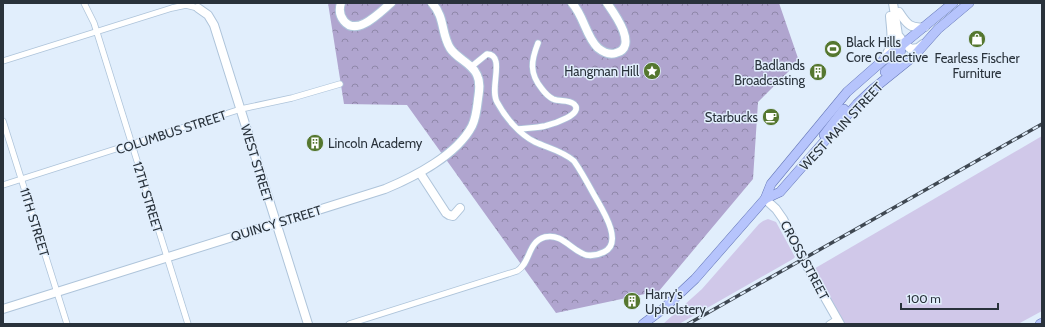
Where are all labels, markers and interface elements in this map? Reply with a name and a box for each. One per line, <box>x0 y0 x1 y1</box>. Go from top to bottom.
shop icon: Fearless Fischer Furniture <box>967 29 987 49</box>
place label: Black Hills Core Collective <box>846 34 929 65</box>
sports icon: Black Hills Core Collective <box>823 39 843 59</box>
place label: Fearless Fischer Furniture <box>934 50 1020 81</box>
place label: Badlands Broadcasting <box>734 57 806 88</box>
place icon: Hangman Hill <box>642 61 662 81</box>
building icon: Badlands Broadcasting <box>808 62 828 82</box>
place label: Hangman Hill <box>564 63 639 79</box>
street label: WEST MAIN STREET <box>796 79 886 173</box>
street label: COLUMBUS STREET <box>114 107 228 157</box>
cafe icon: Starbucks <box>761 107 781 127</box>
place label: Starbucks <box>705 109 759 125</box>
street label: WEST STREET <box>238 122 276 204</box>
building icon: Lincoln Academy <box>305 133 325 153</box>
place label: Lincoln Academy <box>328 135 423 151</box>
street label: 12TH STREET <box>130 159 166 235</box>
street label: 11TH STREET <box>17 186 53 258</box>
street label: QUINCY STREET <box>229 202 323 244</box>
street label: CROSS STREET <box>777 218 833 303</box>
scale bar <box>901 285 998 311</box>
place label: Harry's Upholstery <box>645 286 706 317</box>
building icon: Harry's Upholstery <box>622 291 642 311</box>
text: 100 m <box>907 291 941 306</box>

